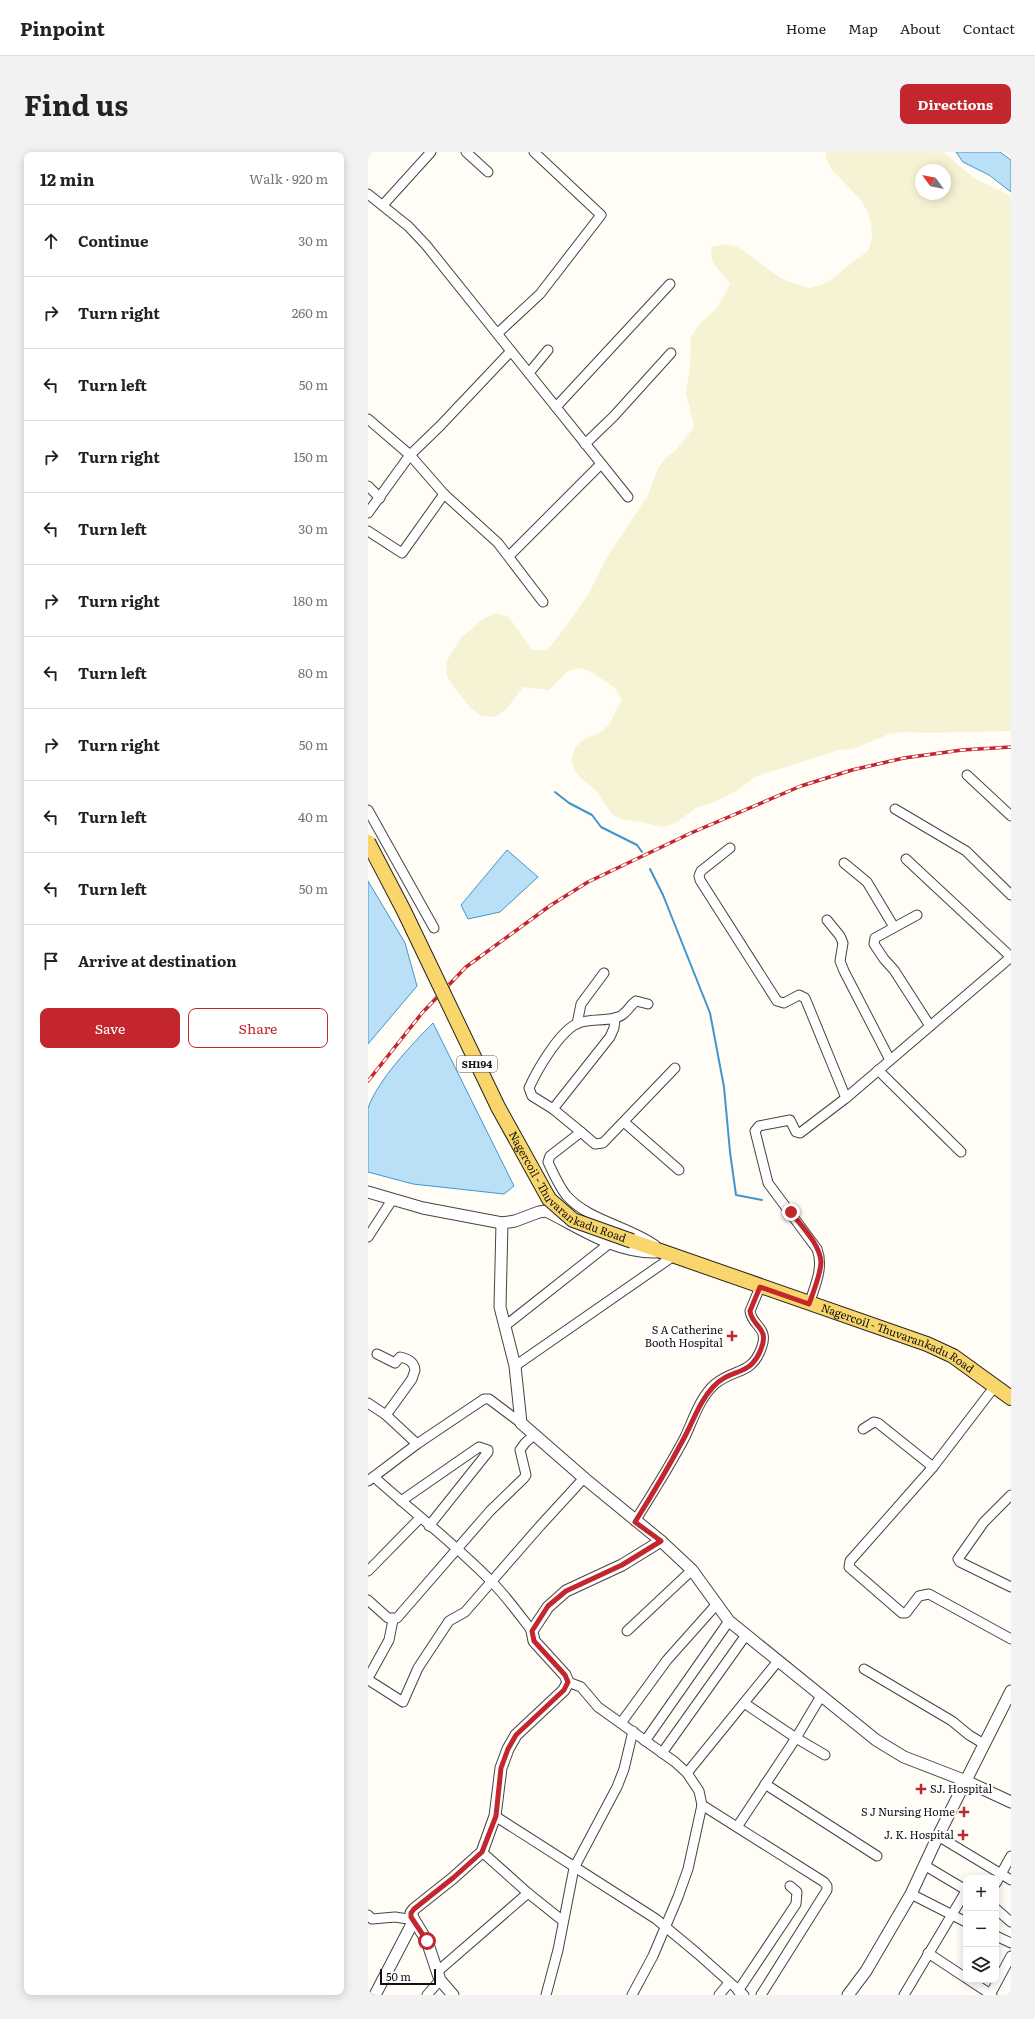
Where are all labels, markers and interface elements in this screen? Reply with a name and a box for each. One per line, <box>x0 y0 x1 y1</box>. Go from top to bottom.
text: Pinpoint <box>20 14 105 42</box>
text: Home <box>786 18 826 38</box>
text: Map <box>848 18 878 38</box>
text: About <box>900 18 941 38</box>
text: Contact <box>963 18 1015 38</box>
text: Find us <box>24 83 128 125</box>
button: Directions <box>900 84 1011 124</box>
north arrow <box>915 164 951 200</box>
text: 12 min <box>40 166 95 191</box>
text: Walk · 920 m <box>249 169 328 188</box>
text: Continue <box>78 229 148 252</box>
icon: ahead <box>40 230 62 252</box>
text: 30 m <box>298 231 328 250</box>
text: Turn right <box>78 301 160 324</box>
icon: right <box>40 302 62 324</box>
text: 260 m <box>292 303 328 322</box>
text: Turn left <box>78 373 147 396</box>
icon: left <box>40 374 62 396</box>
text: 50 m <box>299 375 328 394</box>
text: Turn right <box>78 445 160 468</box>
icon: right <box>40 446 62 468</box>
text: 150 m <box>293 447 328 466</box>
text: Turn left <box>78 517 147 540</box>
icon: left <box>40 518 62 540</box>
text: 30 m <box>298 519 328 538</box>
text: Turn right <box>78 589 160 612</box>
icon: right <box>40 590 62 612</box>
text: 180 m <box>293 591 328 610</box>
text: Turn left <box>78 661 147 684</box>
icon: left <box>40 662 62 684</box>
text: 80 m <box>298 663 328 682</box>
text: Turn right <box>78 733 160 756</box>
icon: right <box>40 734 62 756</box>
text: 50 m <box>299 735 328 754</box>
text: Turn left <box>78 805 147 828</box>
icon: left <box>40 806 62 828</box>
text: 40 m <box>298 807 328 826</box>
text: Turn left <box>78 877 147 900</box>
icon: left <box>40 878 62 900</box>
text: 50 m <box>299 879 328 898</box>
text: Arrive at destination <box>78 949 237 972</box>
icon: arrive <box>40 950 62 972</box>
button: Save <box>40 1008 180 1048</box>
button: Share <box>188 1008 328 1048</box>
road number: SH194 <box>457 1056 497 1072</box>
street label: Nagercoil - Thuvarankadu Road <box>506 1128 629 1245</box>
route end <box>782 1203 800 1221</box>
street label: Nagercoil - Thuvarankadu Road <box>819 1299 978 1376</box>
place label: S A Catherine Booth Hospital <box>645 1321 723 1350</box>
marker: S A Catherine Booth Hospital <box>726 1330 738 1342</box>
place label: SJ. Hospital <box>930 1780 993 1796</box>
marker: SJ. Hospital <box>915 1783 927 1795</box>
place label: S J Nursing Home <box>861 1803 955 1819</box>
marker: S J Nursing Home <box>958 1806 970 1818</box>
place label: J. K. Hospital <box>884 1826 954 1842</box>
marker: J. K. Hospital <box>957 1829 969 1841</box>
map controls <box>963 1875 999 1983</box>
button: + <box>963 1875 999 1911</box>
button: − <box>963 1911 999 1947</box>
route start <box>418 1932 436 1950</box>
button: layers <box>963 1947 999 1983</box>
scale bar <box>380 1967 436 1986</box>
text: 50 m <box>386 1968 411 1984</box>

